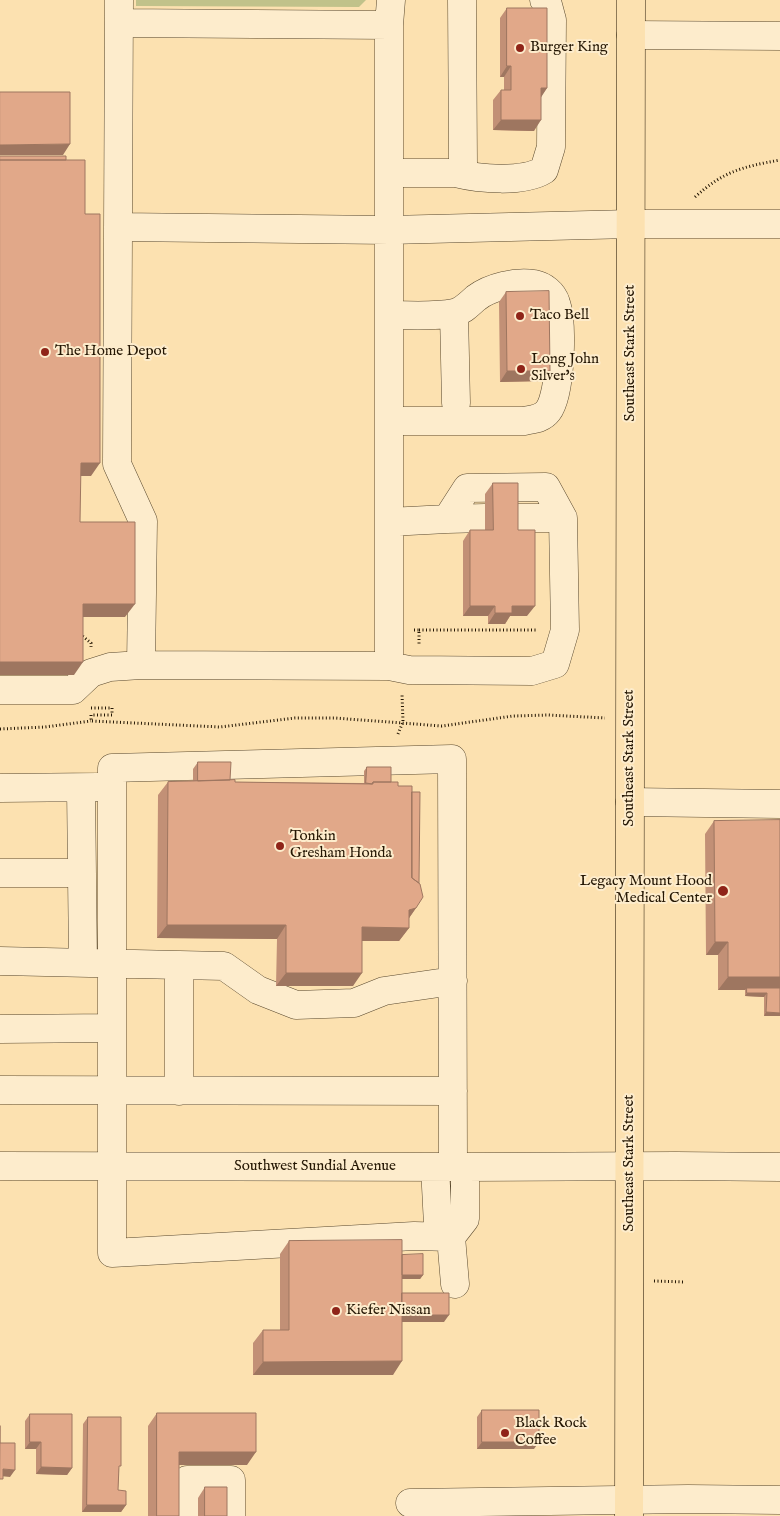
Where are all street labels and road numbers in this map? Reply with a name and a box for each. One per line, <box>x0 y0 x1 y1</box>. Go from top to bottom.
street label: Southeast Stark Street <box>622 285 640 421</box>
street label: Southeast Stark Street <box>621 690 639 826</box>
street label: Southeast Stark Street <box>621 1095 639 1231</box>
street label: Southwest Sundial Avenue <box>234 1158 396 1176</box>

